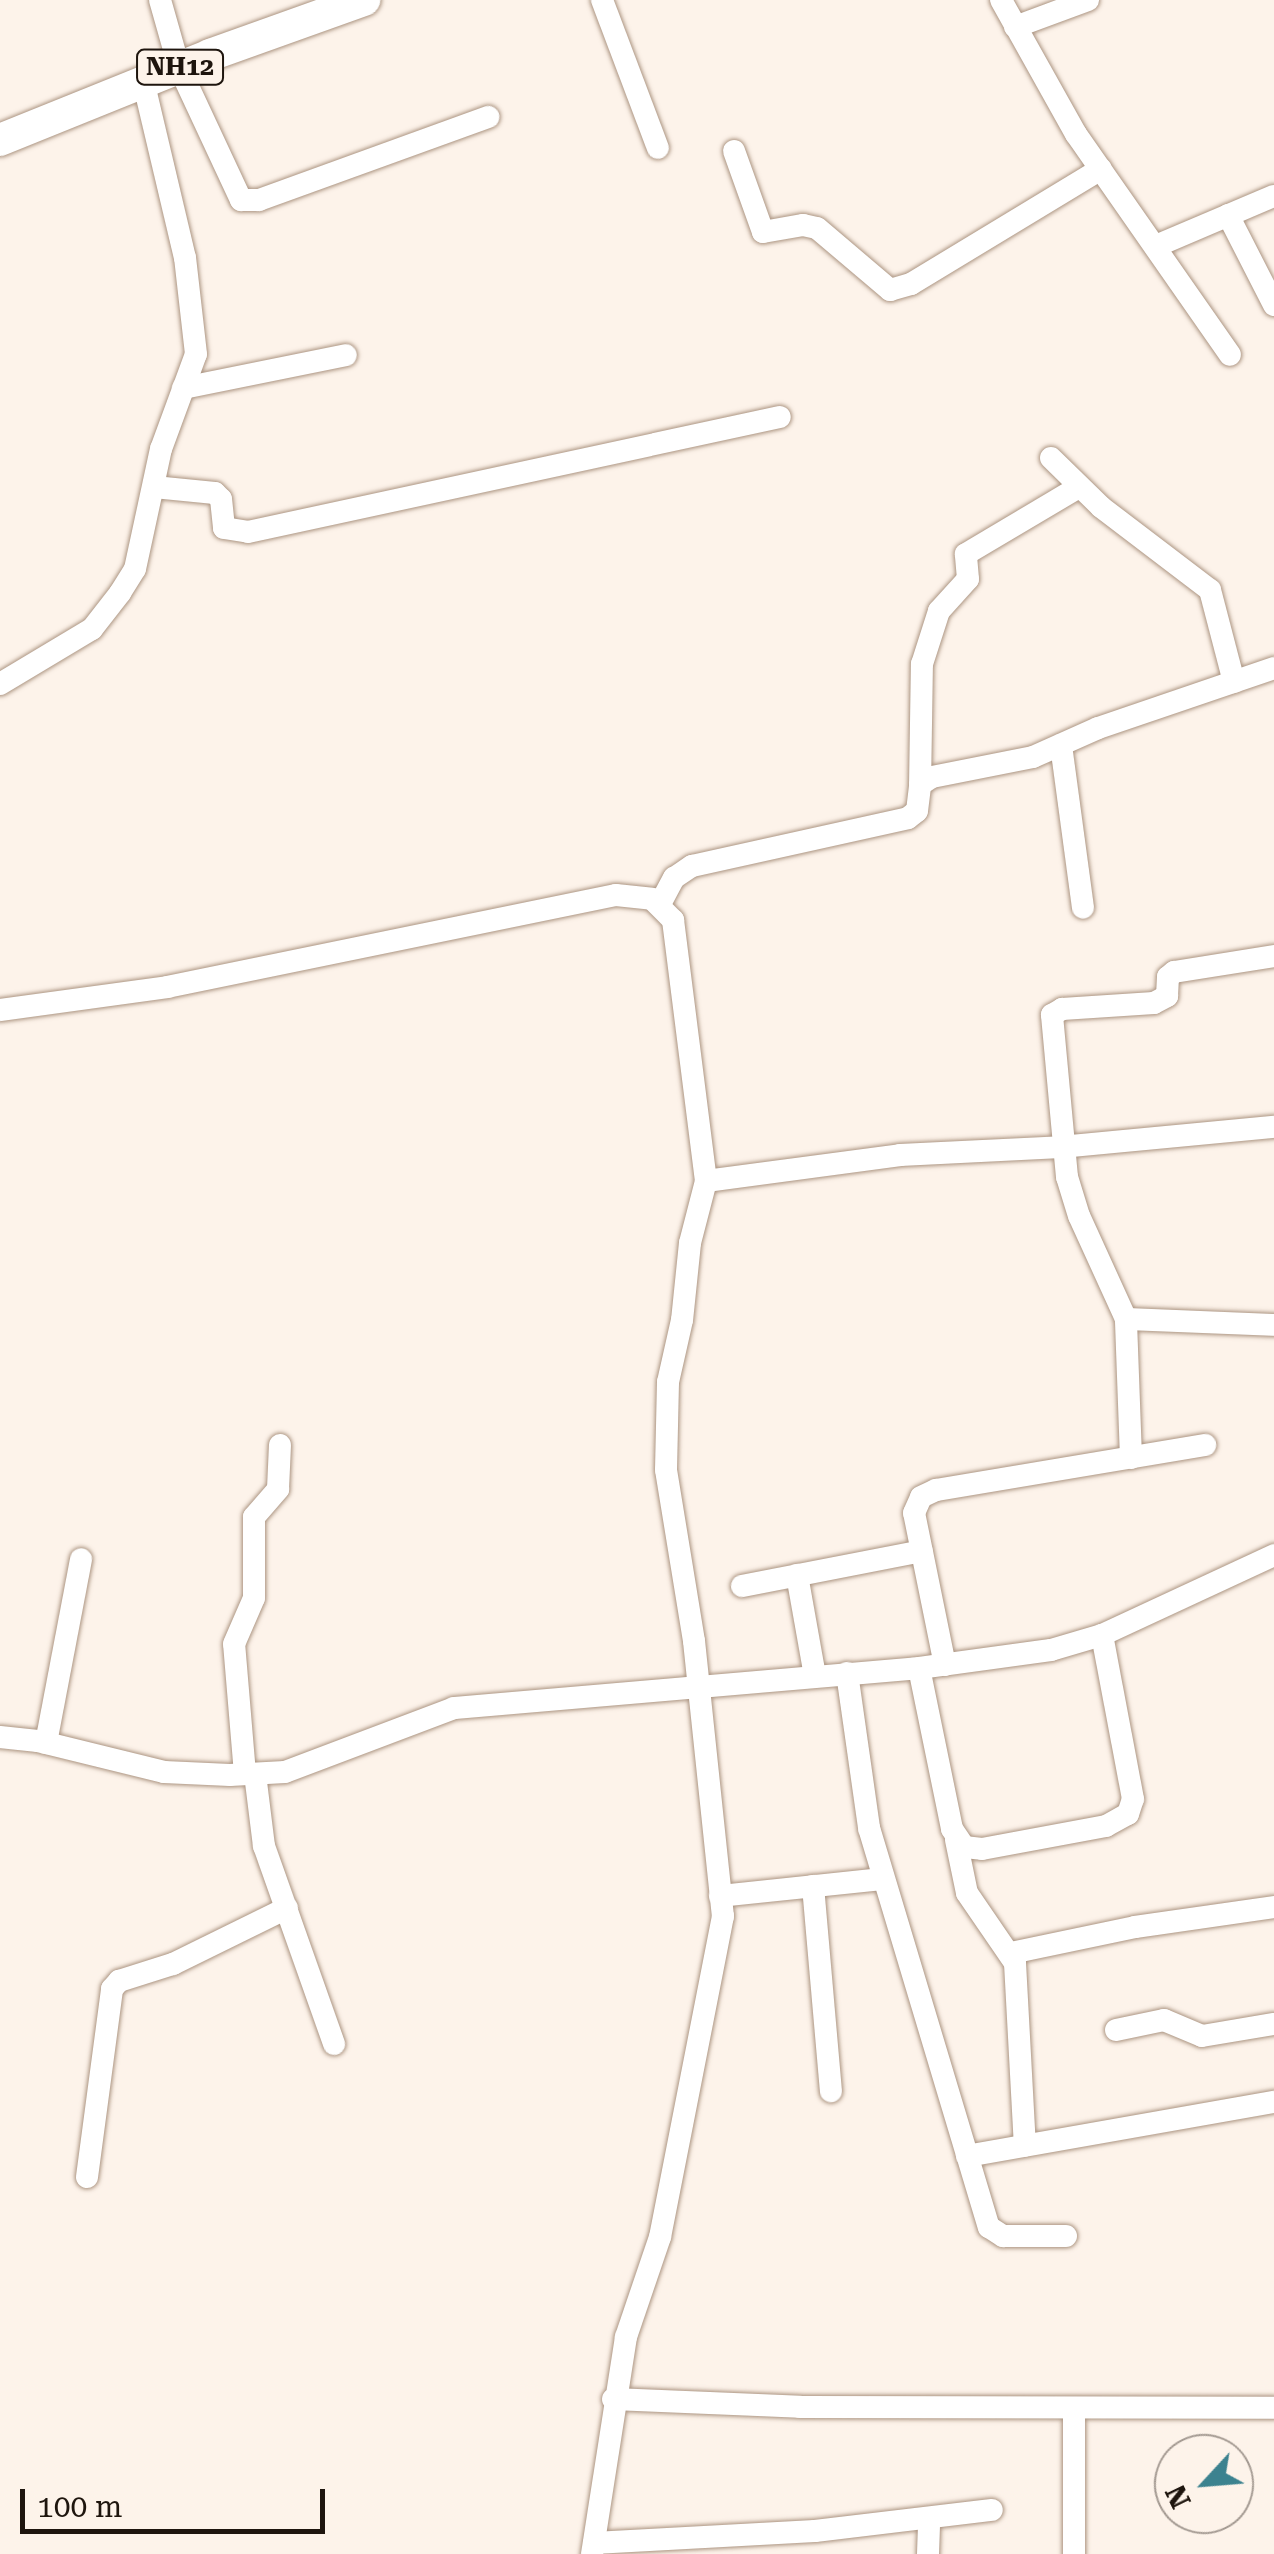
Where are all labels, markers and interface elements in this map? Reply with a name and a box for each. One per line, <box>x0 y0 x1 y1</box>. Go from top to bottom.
road number: NH12 <box>135 47 225 87</box>
north arrow <box>1154 2434 1254 2534</box>
scale bar <box>25 2469 330 2531</box>
text: N <box>1159 2480 1198 2513</box>
text: 100 m <box>37 2489 122 2524</box>

